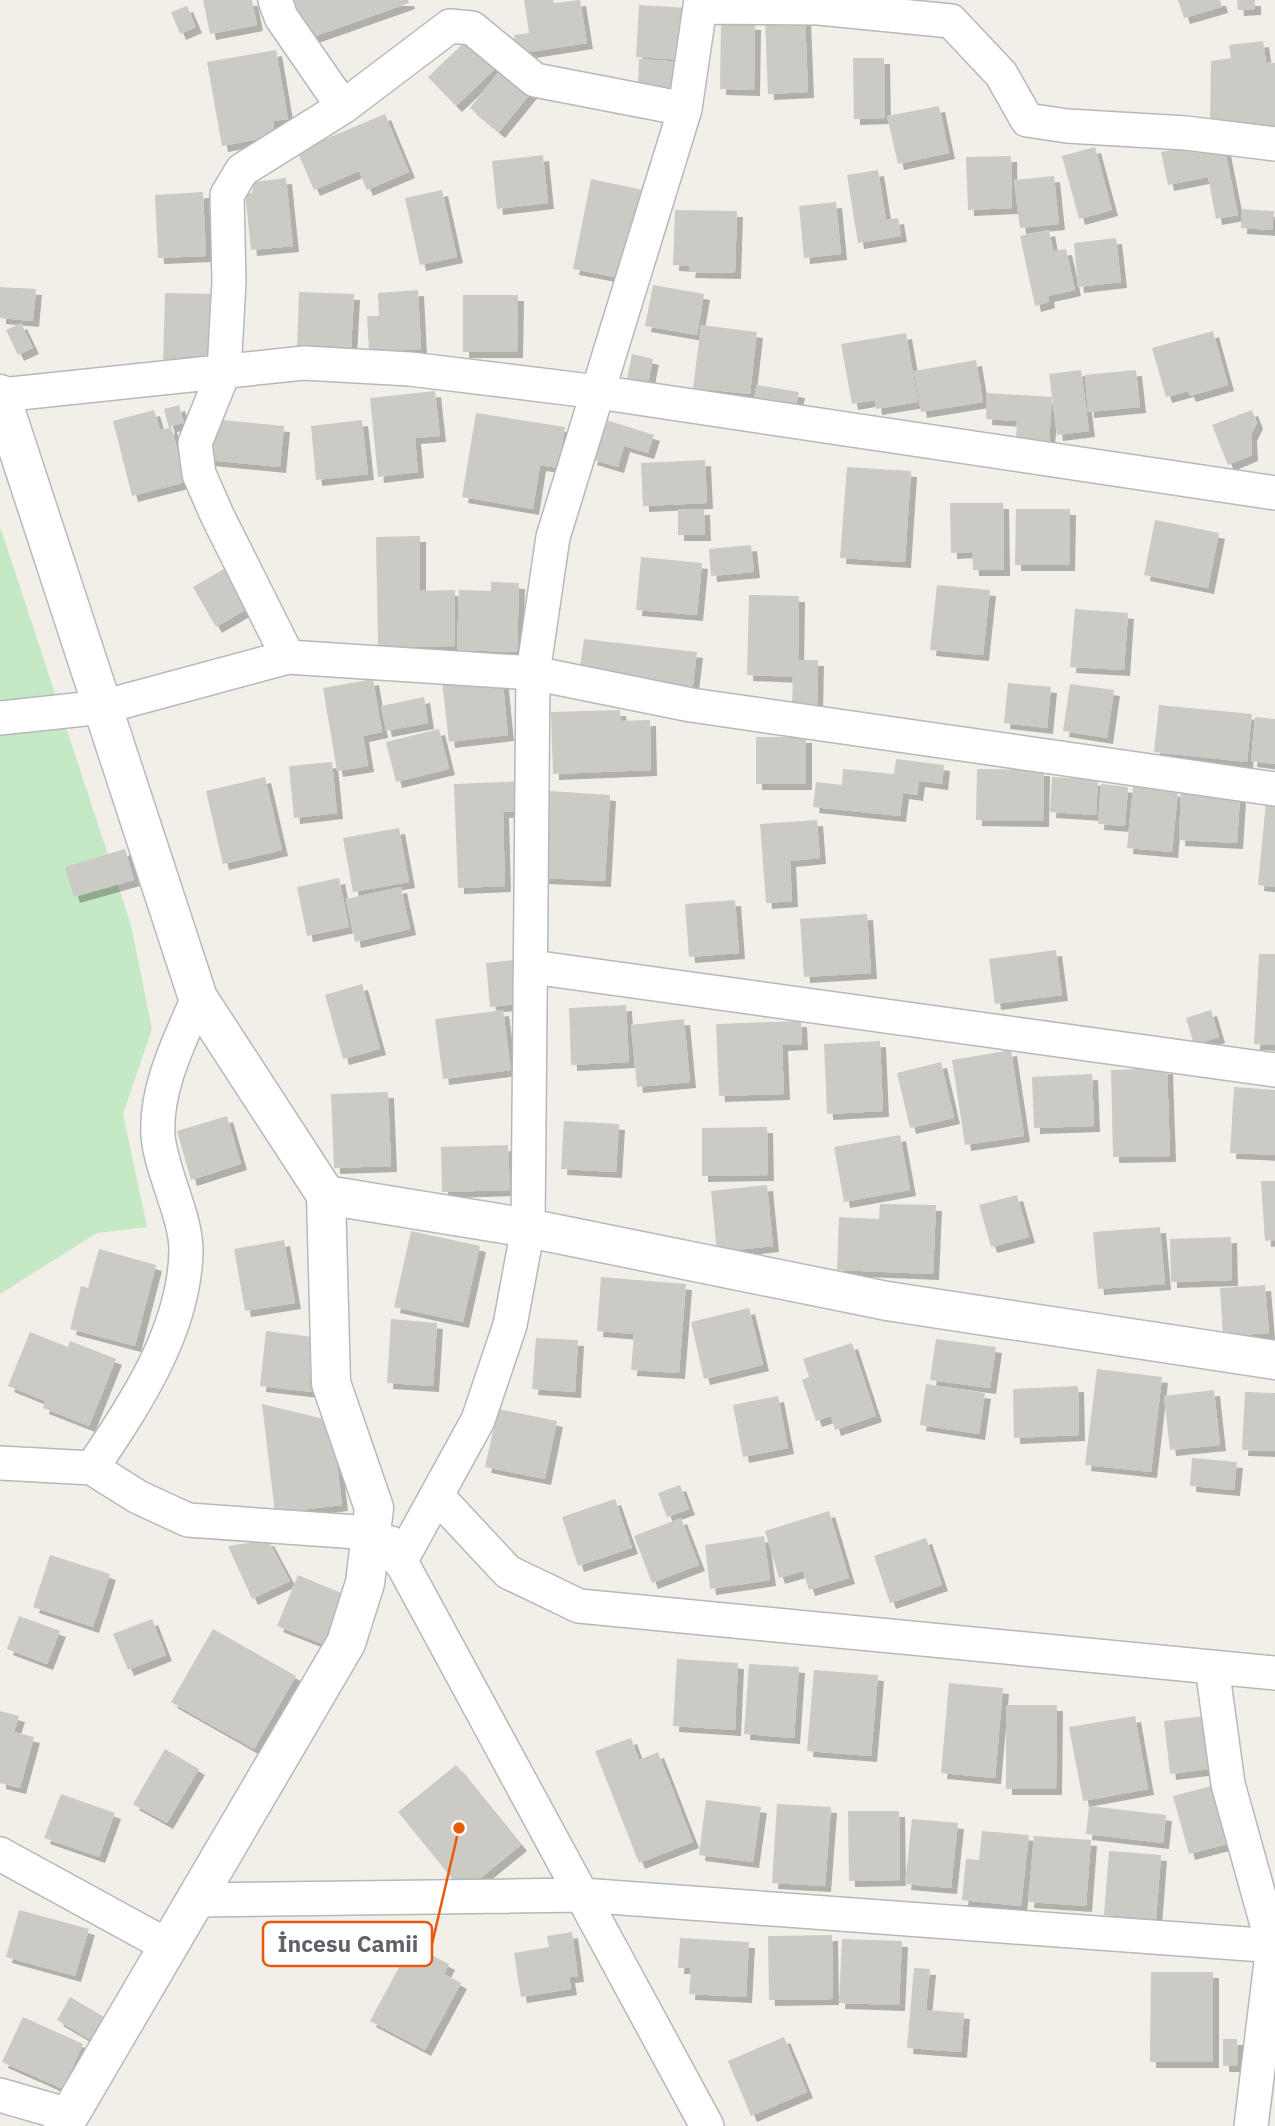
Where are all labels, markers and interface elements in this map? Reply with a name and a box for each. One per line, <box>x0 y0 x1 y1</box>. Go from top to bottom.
callout: İncesu Camii <box>263 1922 432 1966</box>
text: İncesu Camii <box>278 1928 418 1958</box>

